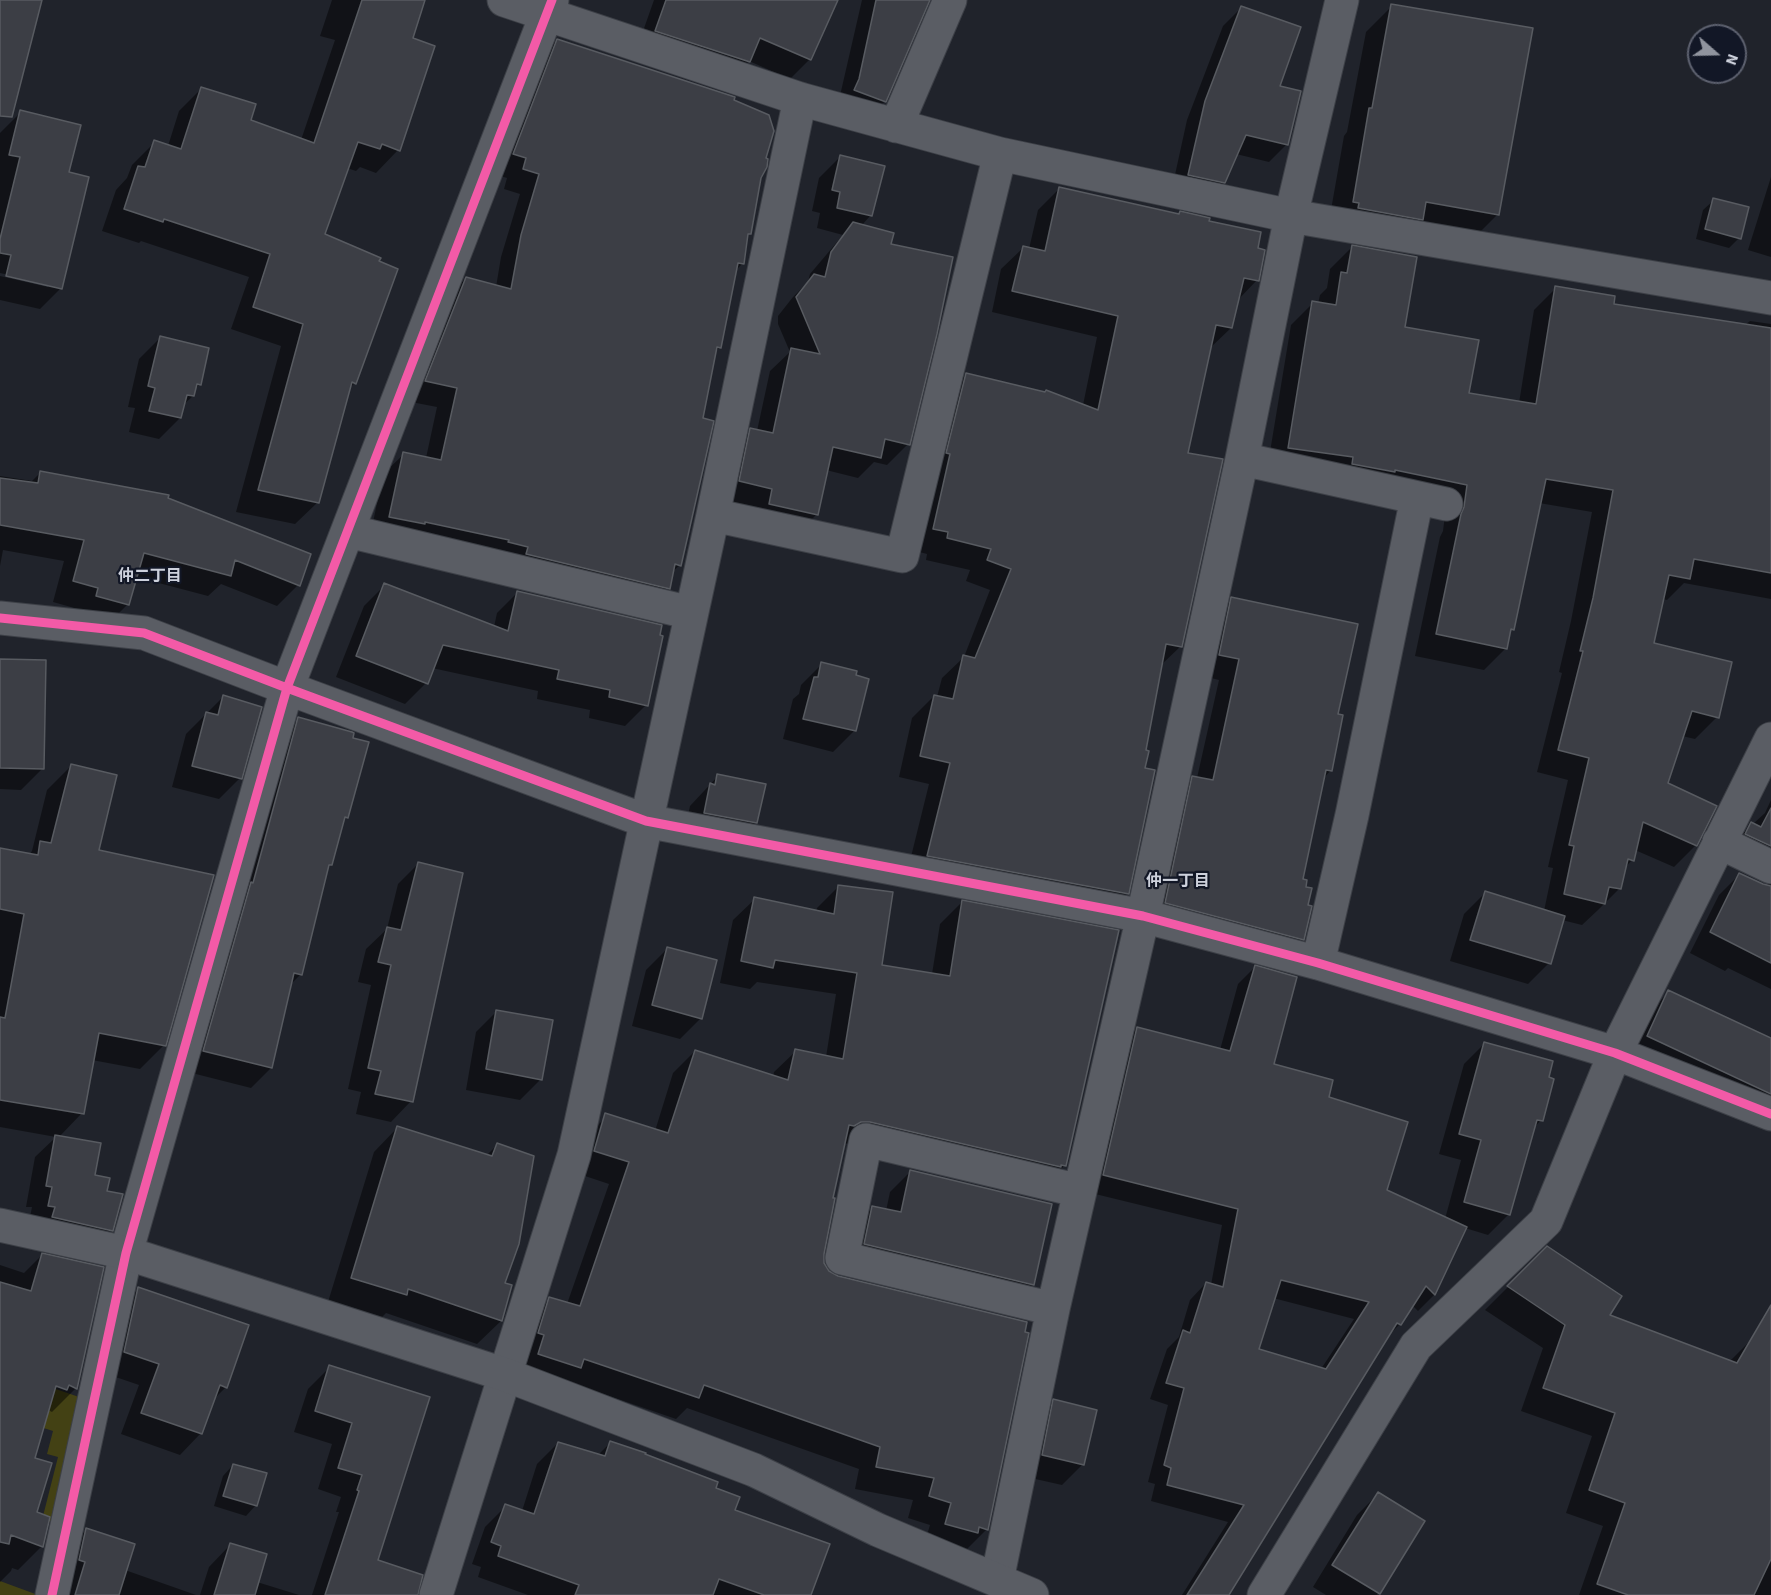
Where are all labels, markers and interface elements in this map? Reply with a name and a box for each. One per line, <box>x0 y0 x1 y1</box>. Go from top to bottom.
north arrow <box>1687 24 1747 84</box>
text: N <box>1720 51 1744 68</box>
district label: 仲二丁目 <box>118 567 182 587</box>
district label: 仲一丁目 <box>1146 872 1210 892</box>

